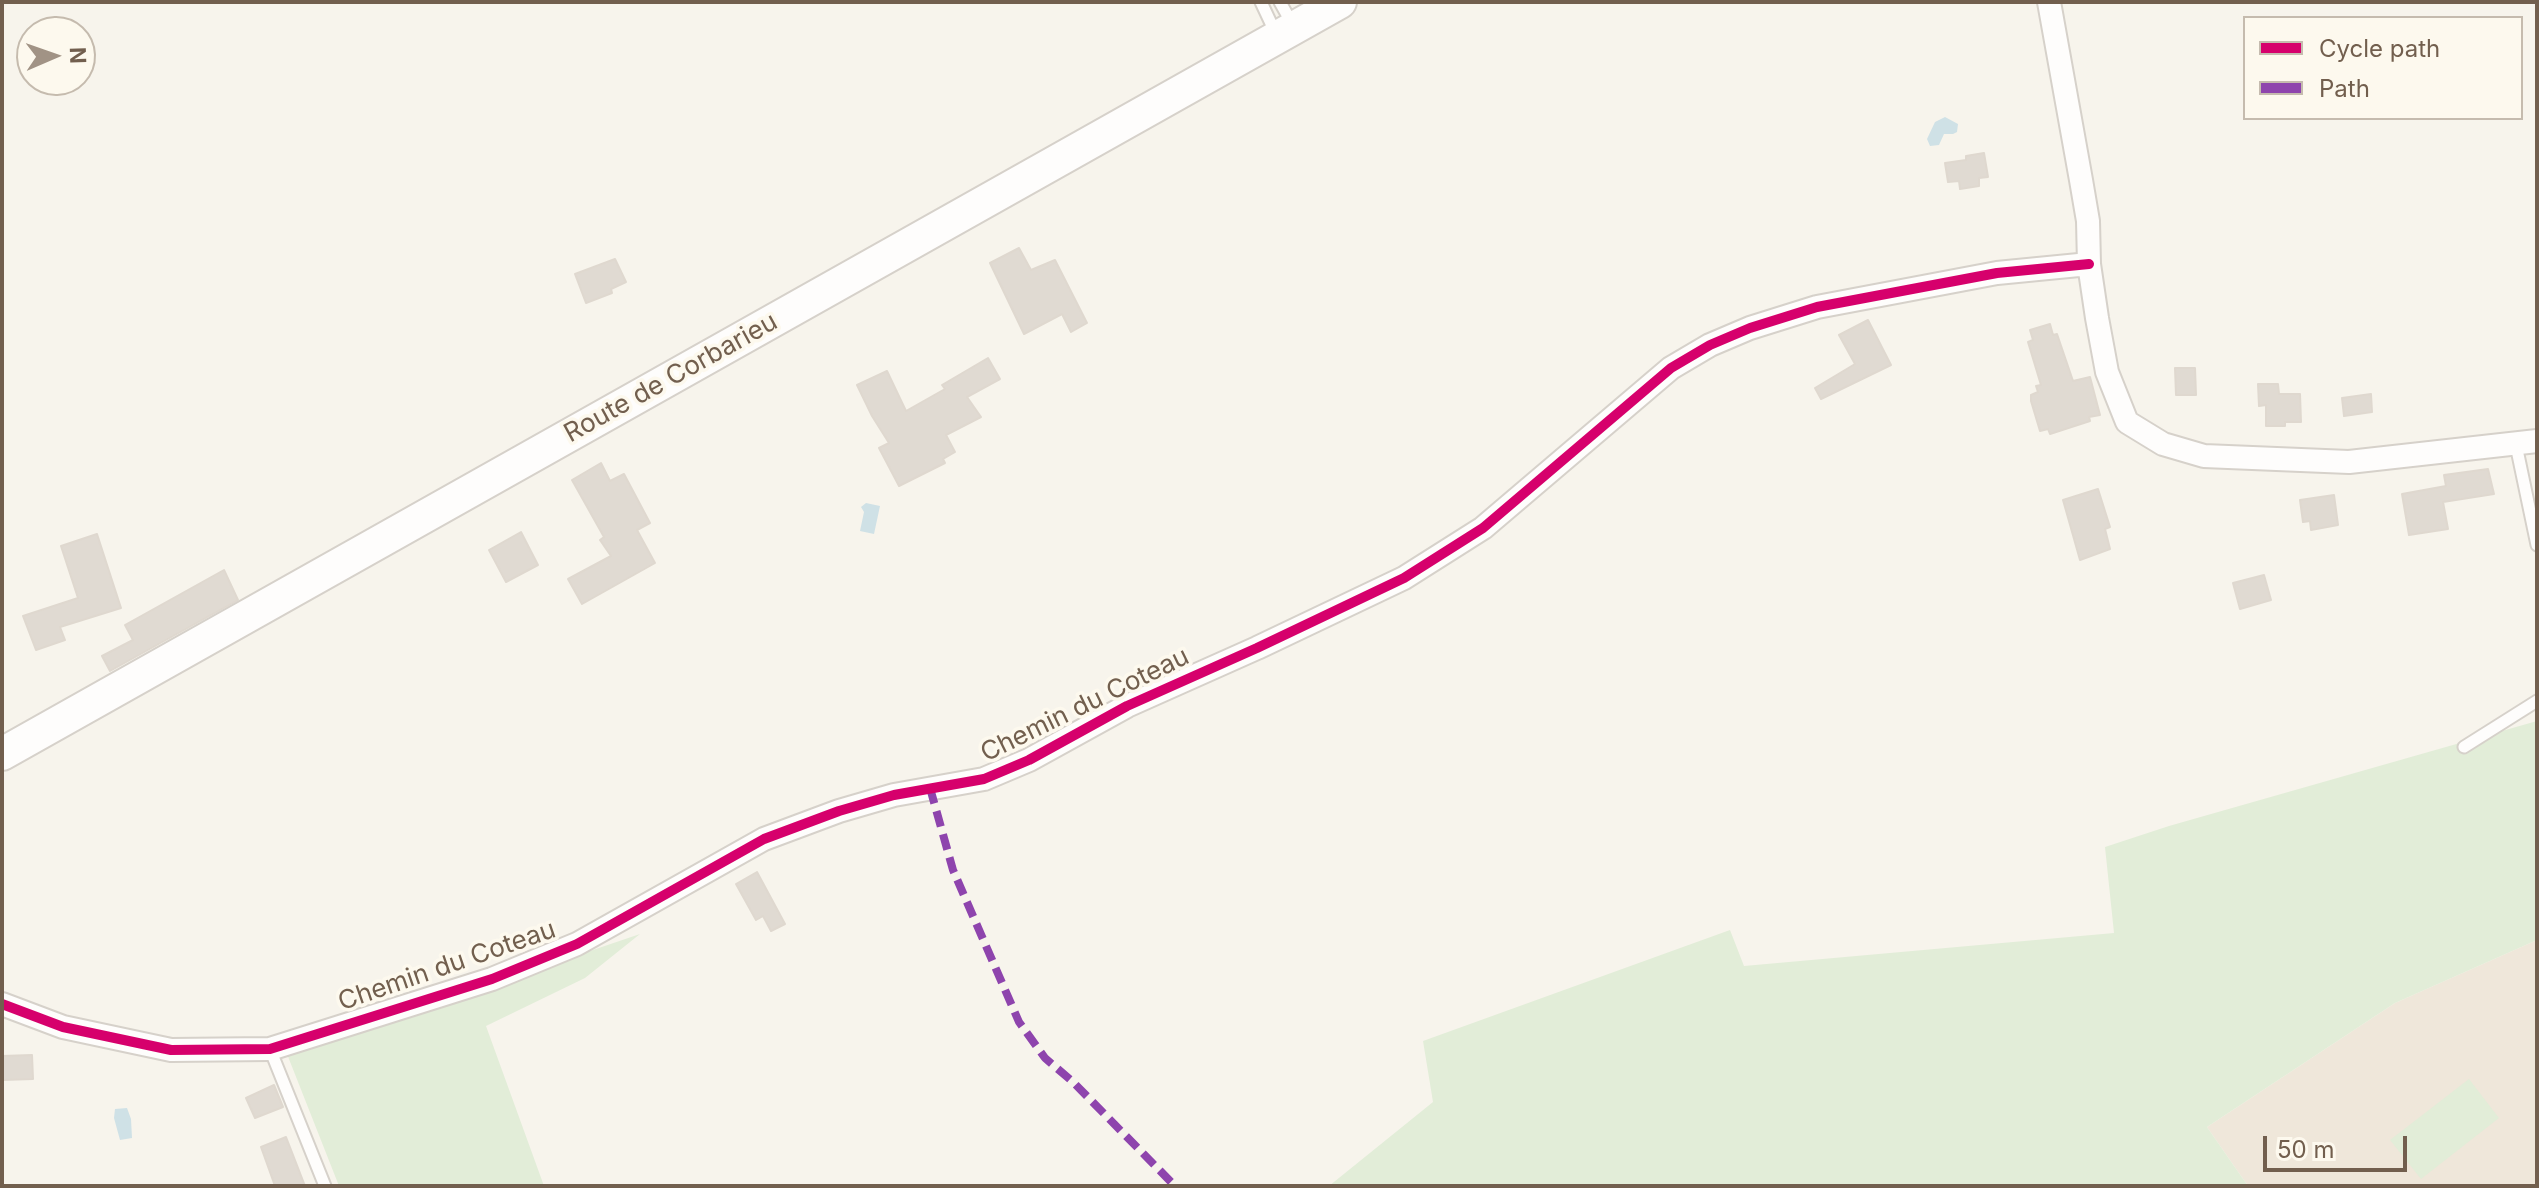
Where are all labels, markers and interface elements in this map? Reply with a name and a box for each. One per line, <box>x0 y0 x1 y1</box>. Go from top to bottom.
north arrow <box>16 16 96 96</box>
legend <box>2243 16 2523 120</box>
text: Cycle path <box>2319 34 2440 63</box>
text: N <box>65 46 91 64</box>
text: Path <box>2319 74 2370 103</box>
street label: Route de Corbarieu <box>559 306 783 450</box>
street label: Chemin du Coteau <box>976 641 1194 769</box>
street label: Chemin du Coteau <box>334 914 560 1018</box>
scale bar <box>2267 1120 2411 1170</box>
text: 50 m <box>2277 1135 2335 1164</box>

